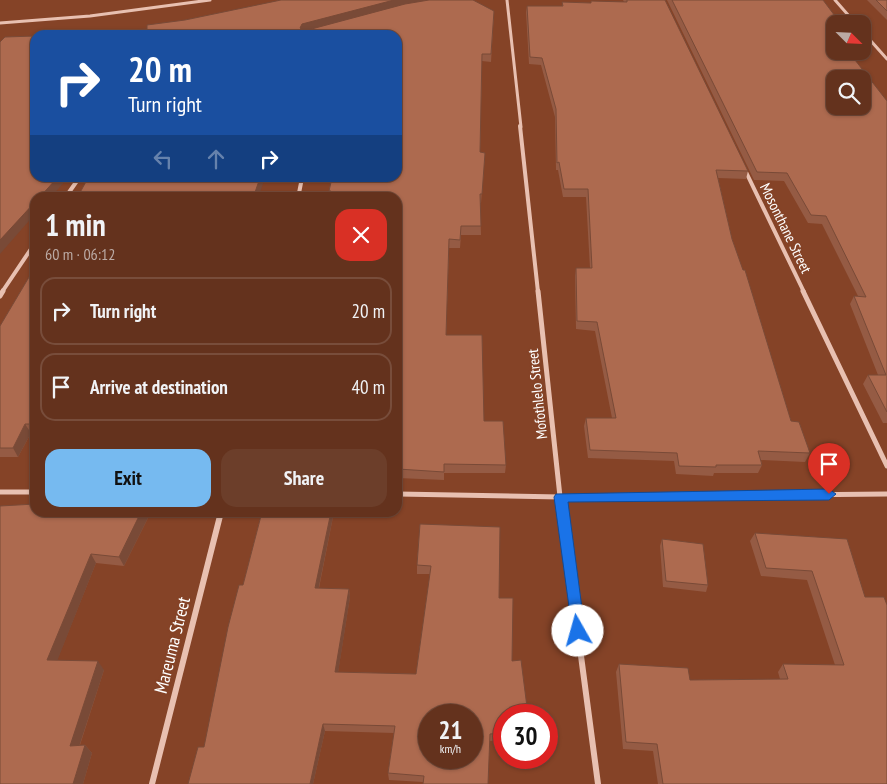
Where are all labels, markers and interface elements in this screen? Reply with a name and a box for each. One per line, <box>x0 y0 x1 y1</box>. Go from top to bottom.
north arrow <box>826 15 871 60</box>
map controls <box>826 15 871 115</box>
text: 20 m <box>128 46 192 92</box>
icon: right <box>45 50 110 115</box>
button: search <box>826 70 871 115</box>
text: Turn right <box>128 90 202 118</box>
icon: left <box>149 145 177 173</box>
icon: ahead <box>202 145 230 173</box>
icon: right <box>255 145 283 173</box>
street label: Mosonthane Street <box>756 180 816 276</box>
text: 1 min <box>45 205 106 244</box>
button: close <box>335 209 387 261</box>
text: 60 m · 06:12 <box>45 244 116 264</box>
icon: right <box>47 297 75 325</box>
text: Turn right <box>90 299 156 323</box>
text: 20 m <box>352 299 385 323</box>
street label: Mofothlelo Street <box>523 348 551 440</box>
icon: arrive <box>47 373 75 401</box>
text: Arrive at destination <box>90 375 228 399</box>
text: 40 m <box>352 375 385 399</box>
pin <box>808 443 850 494</box>
button: Exit <box>45 449 211 507</box>
button: Share <box>221 449 387 507</box>
icon: arrive <box>815 450 843 478</box>
street label: Mareuma Street <box>149 594 195 696</box>
position arrow <box>551 604 603 656</box>
speed limit sign: 30 <box>493 704 558 769</box>
text: 21 <box>439 714 462 746</box>
text: km/h <box>440 741 461 756</box>

